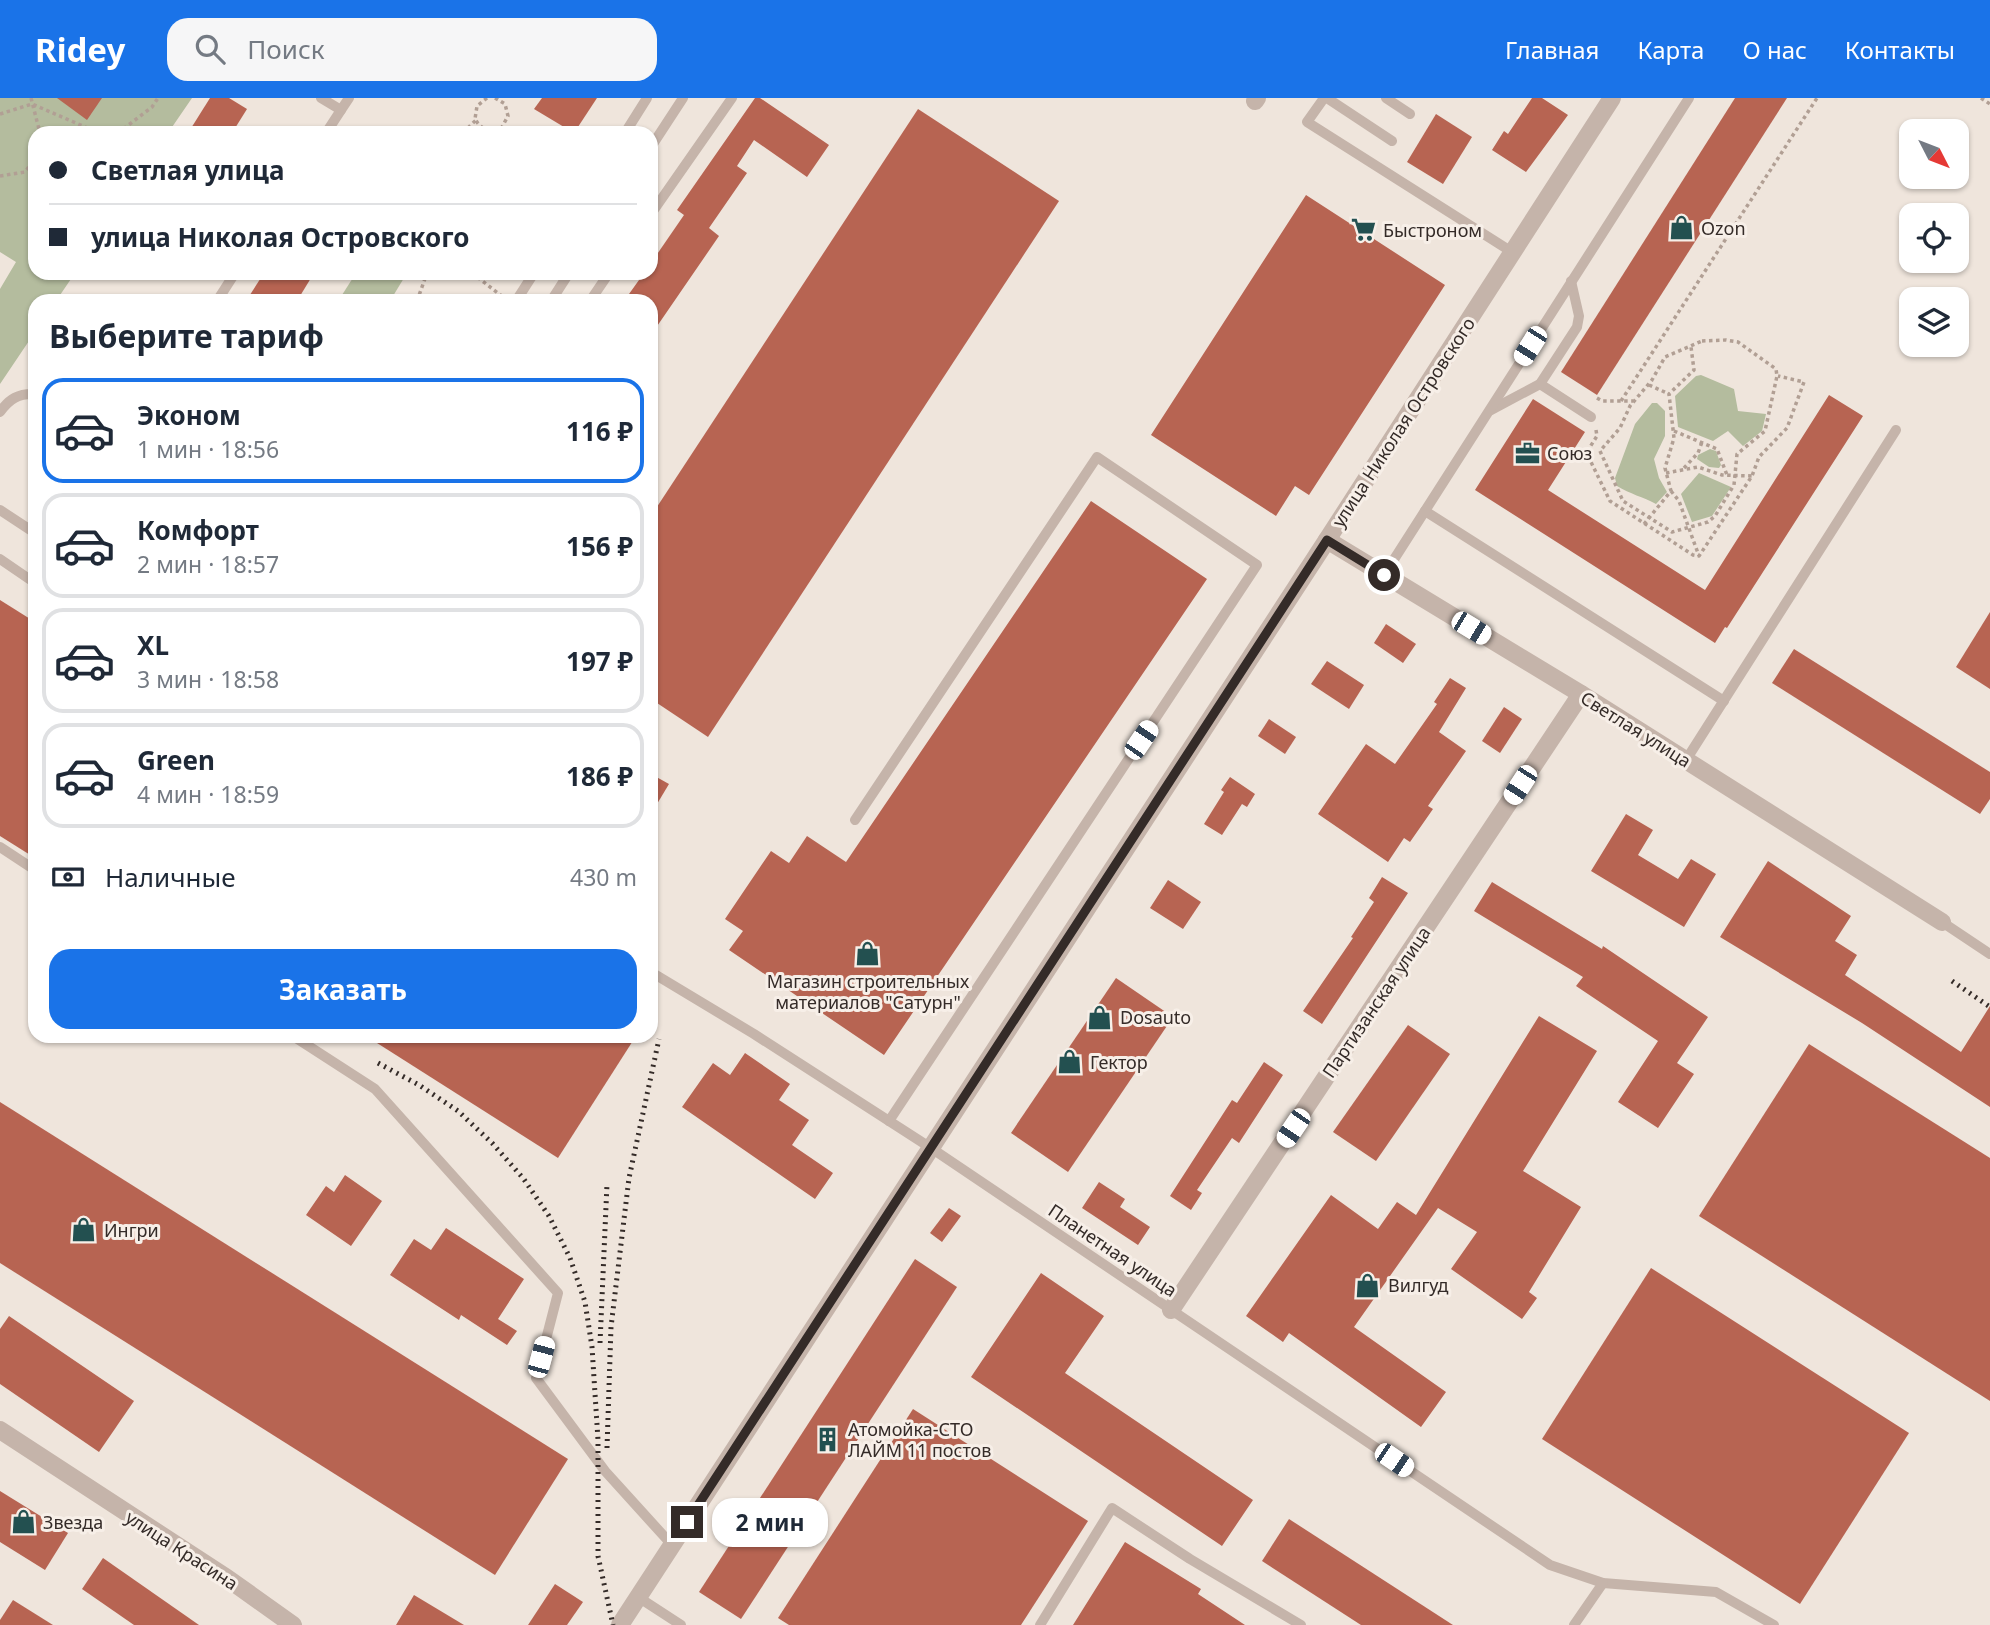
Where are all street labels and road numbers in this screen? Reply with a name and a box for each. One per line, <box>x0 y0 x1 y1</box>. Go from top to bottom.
street label: улица Николая Островского <box>1326 312 1480 532</box>
street label: Светлая улица <box>1576 685 1696 773</box>
street label: Партизанская улица <box>1316 922 1436 1082</box>
street label: Планетная улица <box>1044 1198 1182 1302</box>
street label: улица Красина <box>121 1505 243 1595</box>

